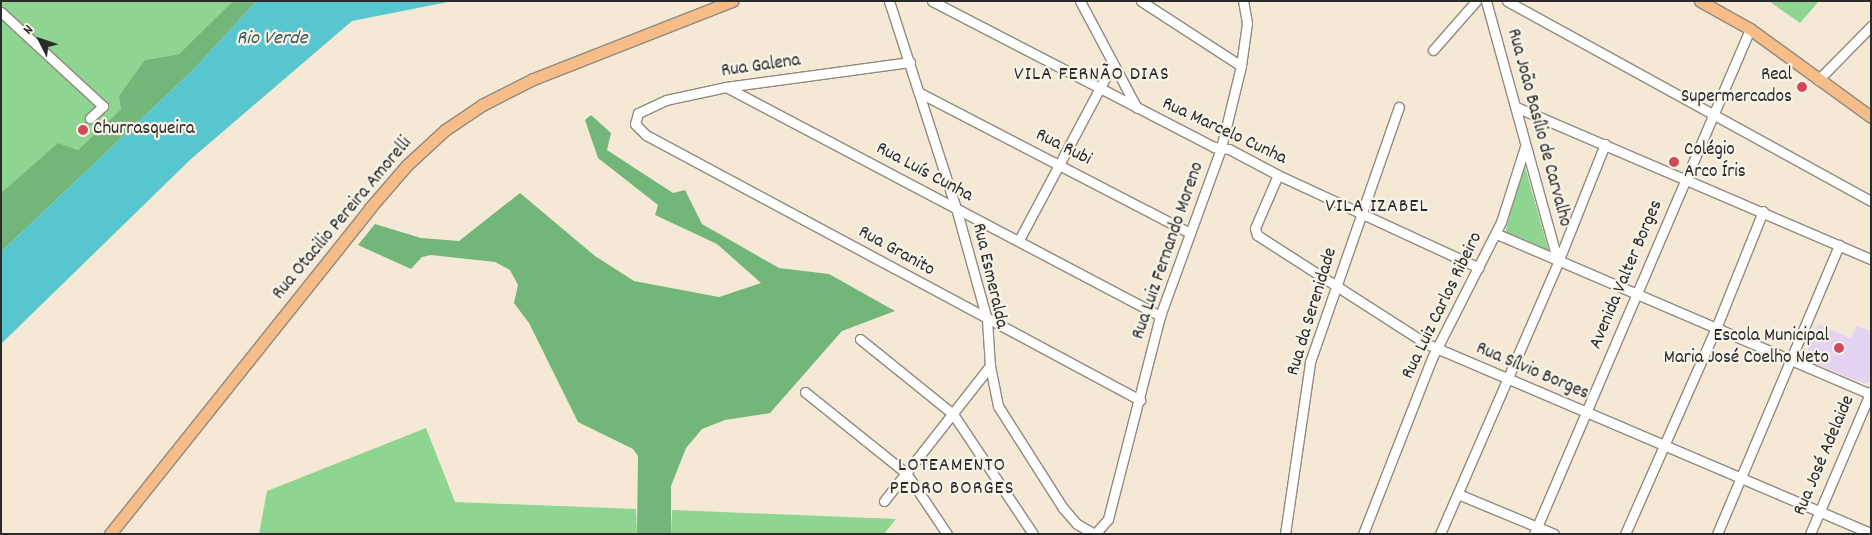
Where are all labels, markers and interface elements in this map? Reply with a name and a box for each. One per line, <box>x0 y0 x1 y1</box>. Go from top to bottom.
north arrow <box>15 15 65 65</box>
text: N <box>19 21 38 39</box>
street label: Rua João Basílio de Carvalho <box>1501 26 1575 230</box>
water label: Rio Verde <box>237 27 307 51</box>
street label: Rua Galena <box>720 50 802 84</box>
district label: VILA FERNÃO DIAS <box>1012 63 1172 87</box>
place label: Real Supermercados <box>1681 65 1792 109</box>
marker: Real Supermercados <box>1796 81 1808 93</box>
street label: Rua Marcelo Cunha <box>1158 93 1290 171</box>
place label: Churrasqueira <box>93 119 195 141</box>
marker: Churrasqueira <box>77 124 89 136</box>
street label: Rua Rubi <box>1031 124 1095 172</box>
street label: Rua Otacilio Pereira Amorelli <box>268 133 418 305</box>
street label: Rua Luís Cunha <box>872 138 976 208</box>
place label: Colégio Arco Íris <box>1684 140 1746 184</box>
marker: Colégio Arco Íris <box>1668 156 1680 168</box>
street label: Rua Luiz Fernando Moreno <box>1128 159 1210 343</box>
district label: VILA IZABEL <box>1324 195 1430 219</box>
street label: Avenida Valter Borges <box>1585 197 1669 353</box>
street label: Rua Esmeralda <box>966 221 1012 331</box>
street label: Rua Granito <box>854 222 938 282</box>
street label: Rua Luiz Carlos Ribeiro <box>1398 229 1488 383</box>
street label: Rua da Serenidade <box>1283 245 1343 379</box>
place label: Escola Municipal Maria José Coelho Neto <box>1664 326 1829 370</box>
street label: Rua Sílvio Borges <box>1472 338 1592 406</box>
marker: Escola Municipal Maria José Coelho Neto <box>1833 342 1845 354</box>
street label: Rua José Adelaide <box>1789 392 1861 520</box>
district label: LOTEAMENTO PEDRO BORGES <box>888 454 1016 501</box>

